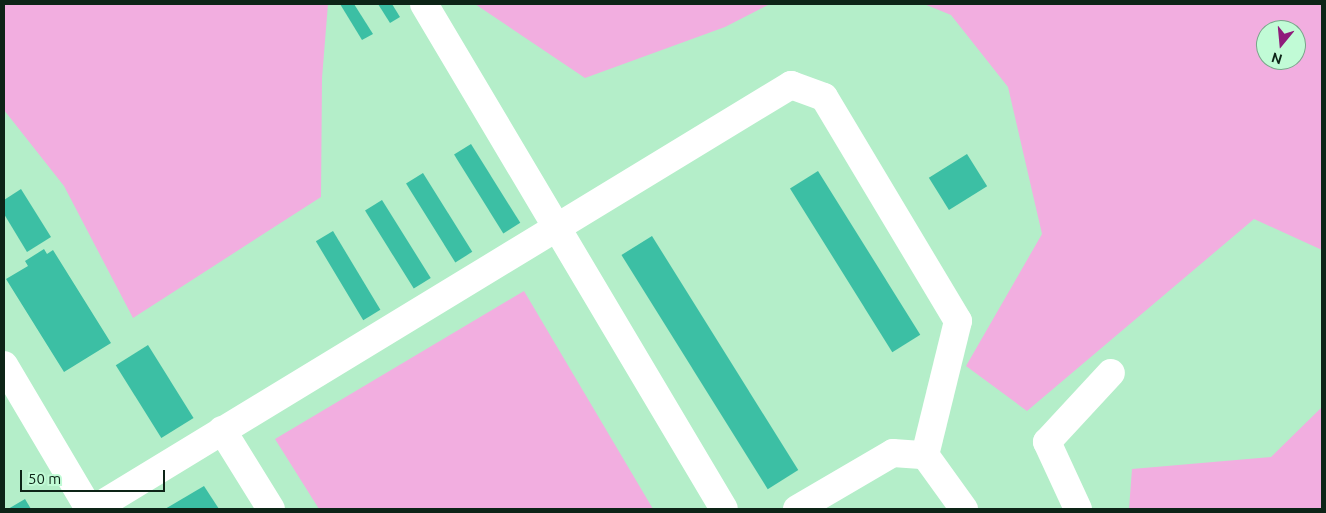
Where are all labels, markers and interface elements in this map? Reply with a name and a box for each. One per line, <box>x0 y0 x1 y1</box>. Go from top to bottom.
north arrow <box>1256 20 1306 70</box>
text: N <box>1270 49 1284 68</box>
scale bar <box>22 460 168 492</box>
text: 50 m <box>28 470 61 487</box>

